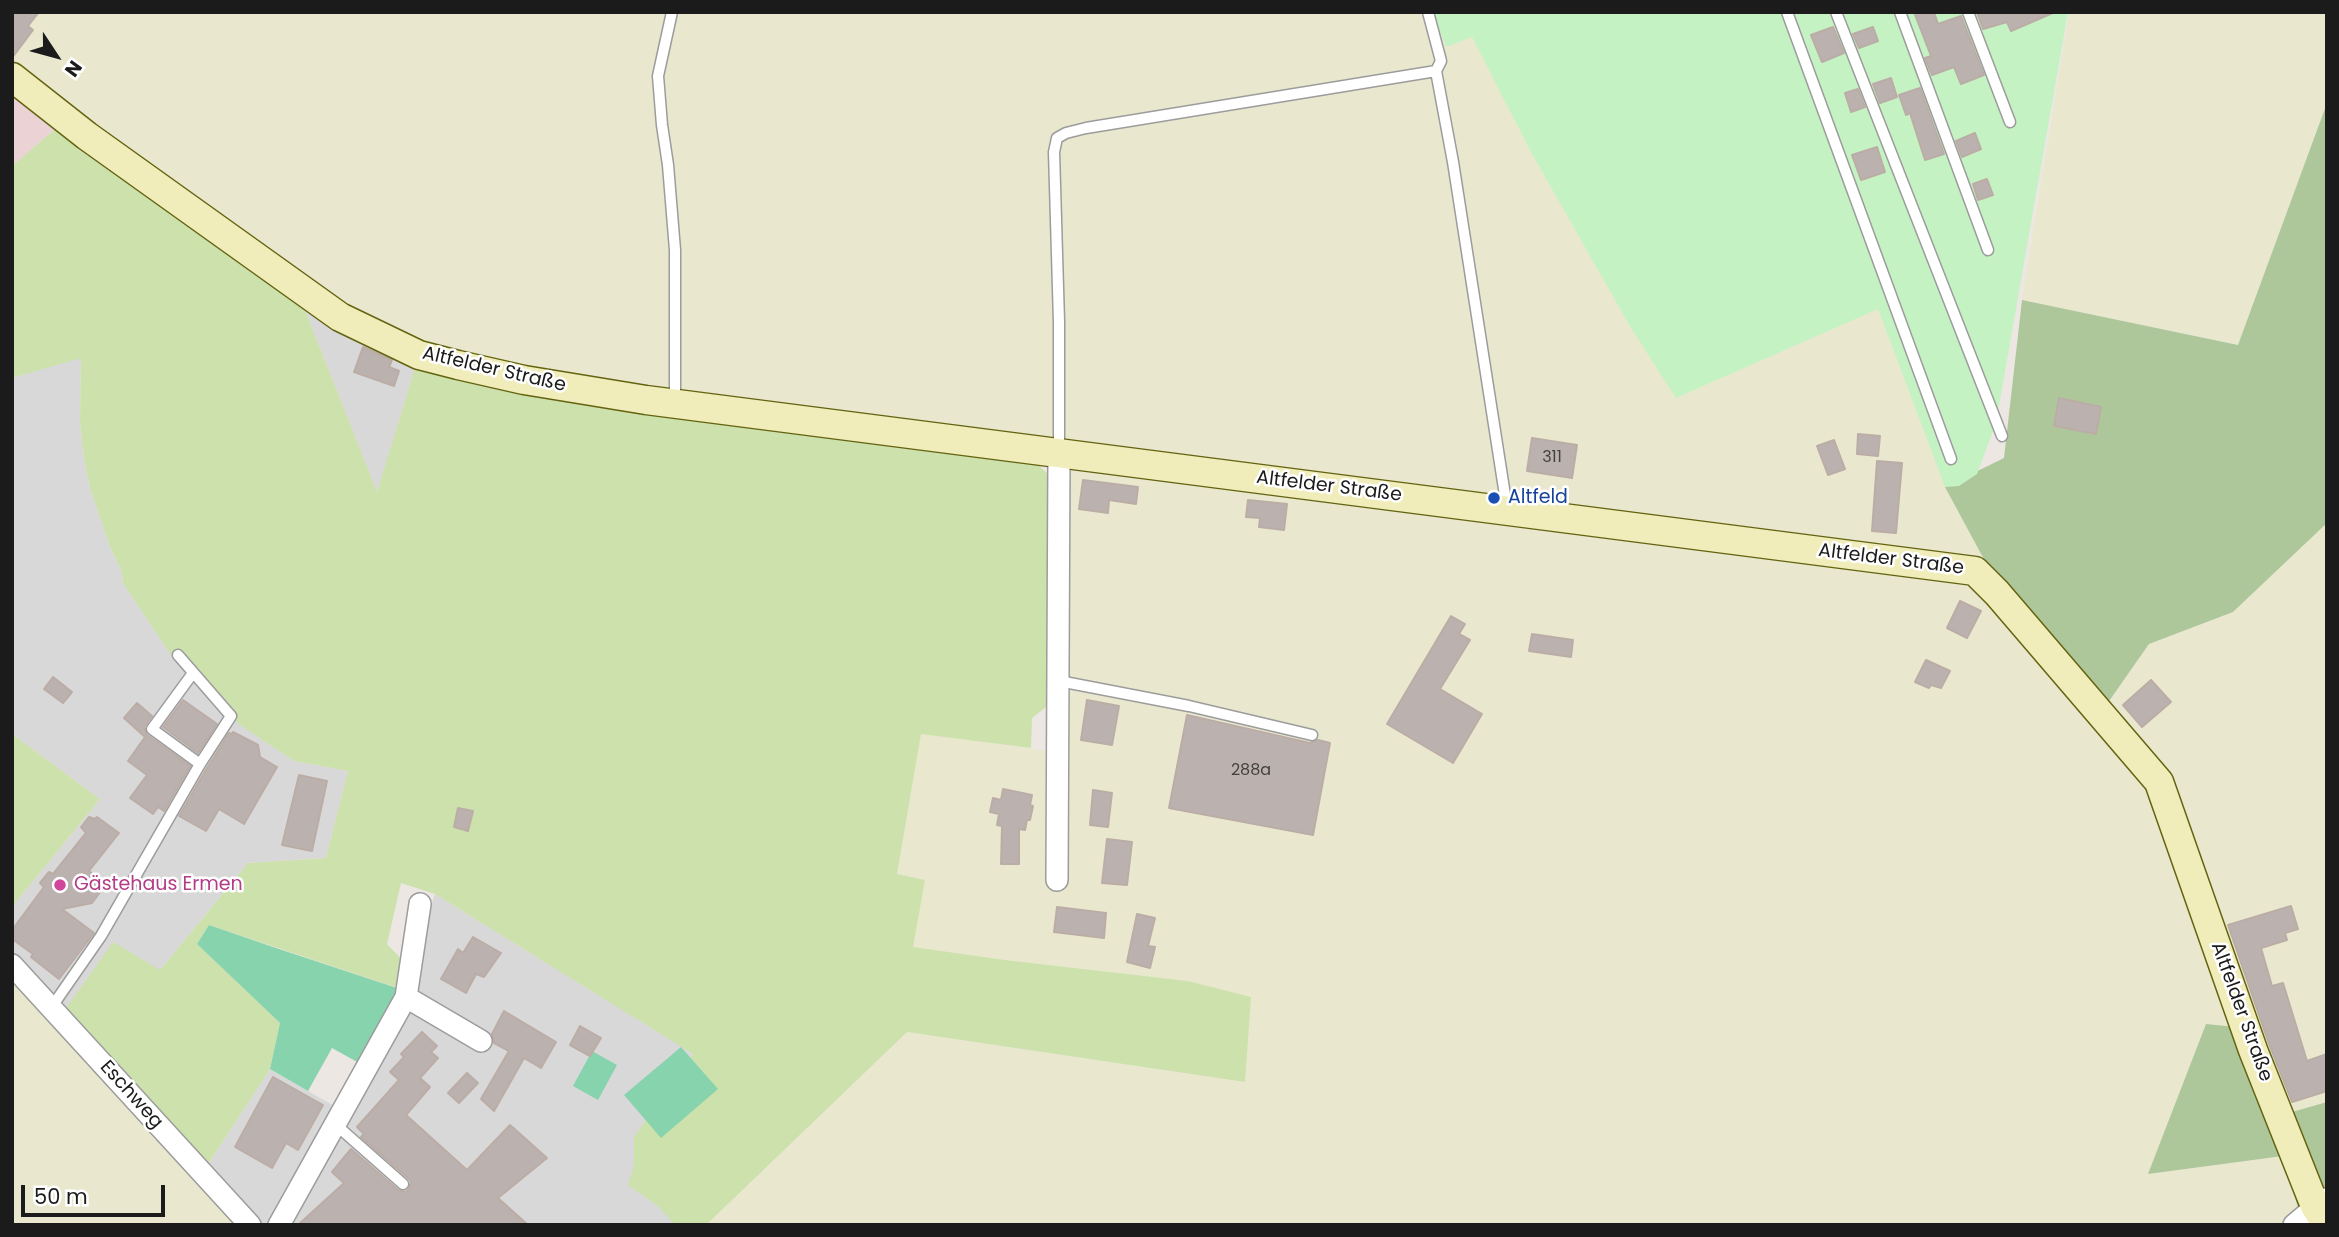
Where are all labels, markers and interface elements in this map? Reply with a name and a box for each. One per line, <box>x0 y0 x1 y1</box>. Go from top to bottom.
north arrow <box>21 21 91 91</box>
text: N <box>58 55 89 82</box>
street label: Altfelder Straße <box>420 342 568 398</box>
house number: 311 <box>1542 448 1562 468</box>
street label: Altfelder Straße <box>1255 467 1403 507</box>
place label: Altfeld <box>1508 487 1568 509</box>
marker: Altfeld <box>1486 490 1502 506</box>
street label: Altfelder Straße <box>1817 540 1965 580</box>
house number: 288a <box>1231 761 1271 781</box>
place label: Gästehaus Ermen <box>74 874 243 896</box>
marker: Gästehaus Ermen <box>52 877 68 893</box>
street label: Altfelder Straße <box>2205 939 2277 1085</box>
street label: Eschweg <box>95 1056 167 1134</box>
scale bar <box>24 1170 168 1214</box>
text: 50 m <box>34 1182 88 1211</box>

